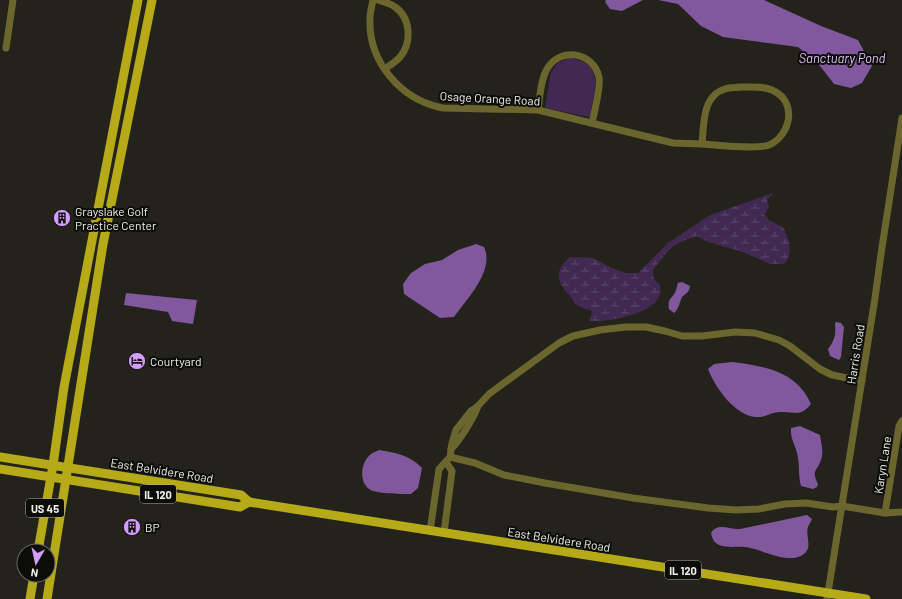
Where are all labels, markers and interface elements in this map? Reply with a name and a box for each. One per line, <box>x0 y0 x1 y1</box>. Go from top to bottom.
water label: Sanctuary Pond <box>799 50 885 66</box>
street label: Osage Orange Road <box>439 88 541 108</box>
place label: Grayslake Golf Practice Center <box>75 204 157 232</box>
building icon: Grayslake Golf Practice Center <box>52 208 72 228</box>
street label: Harris Road <box>843 323 867 385</box>
hotel icon: Courtyard <box>127 351 147 371</box>
place label: Courtyard <box>150 354 202 368</box>
street label: Karyn Lane <box>871 435 893 495</box>
street label: East Belvidere Road <box>110 455 214 485</box>
road number: IL 120 <box>140 485 176 503</box>
road number: US 45 <box>26 499 64 517</box>
building icon: BP <box>122 517 142 537</box>
place label: BP <box>145 520 160 534</box>
street label: East Belvidere Road <box>507 524 611 554</box>
north arrow <box>16 543 56 583</box>
road number: IL 120 <box>665 561 701 579</box>
text: N <box>30 566 39 580</box>

